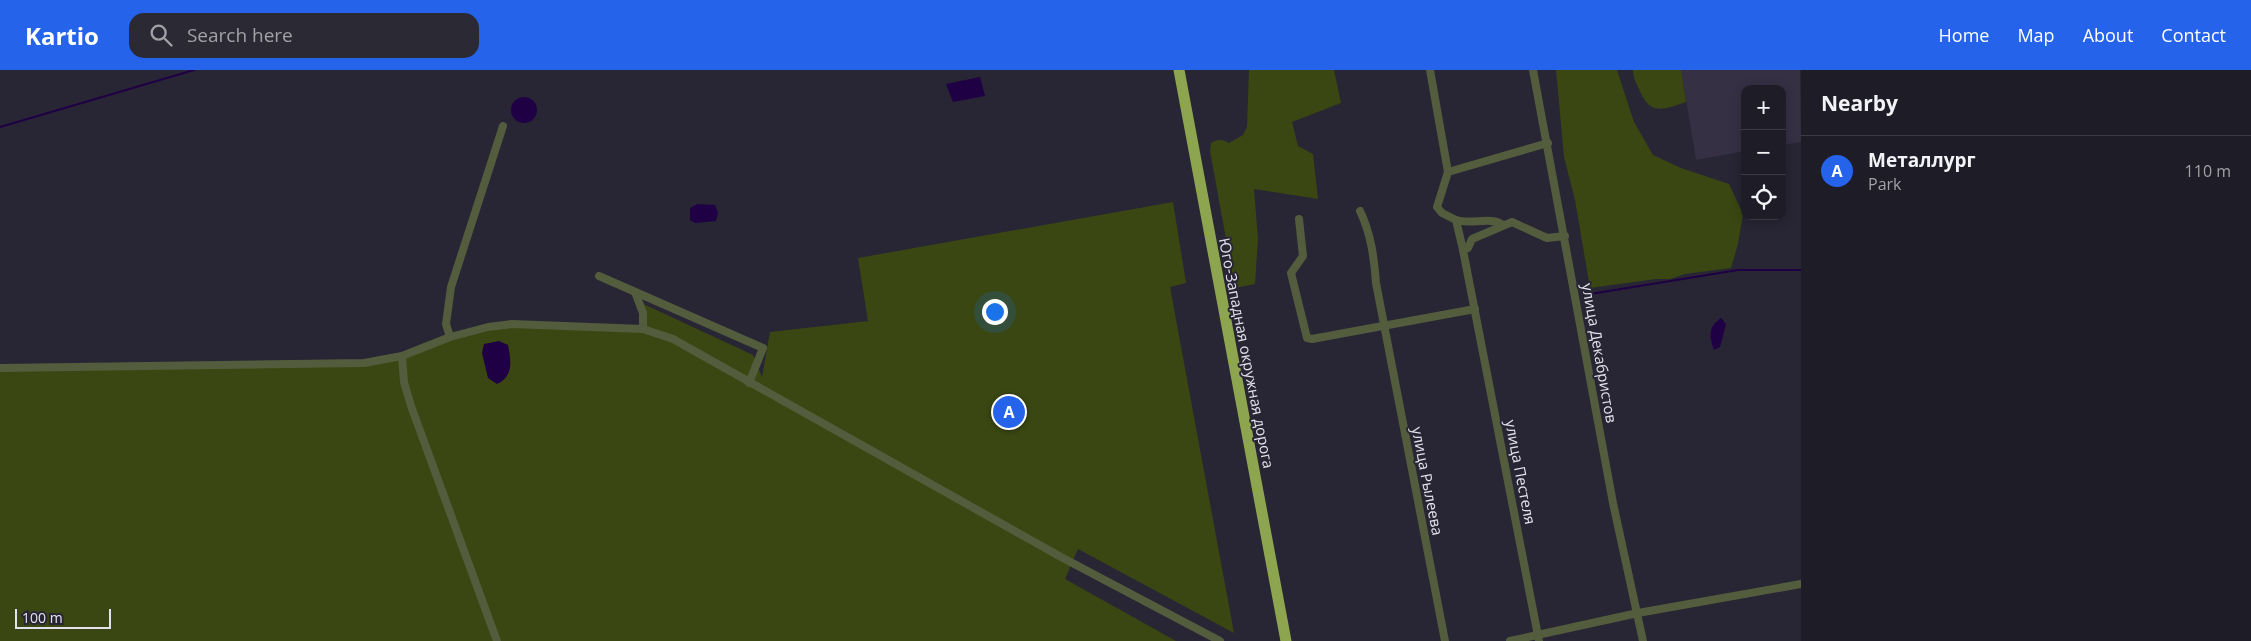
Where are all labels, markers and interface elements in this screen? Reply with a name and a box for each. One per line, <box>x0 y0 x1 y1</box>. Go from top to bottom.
search box <box>129 13 479 58</box>
text: Kartio <box>25 19 99 52</box>
icon: search <box>147 21 175 49</box>
text: Search here <box>187 22 293 48</box>
text: Home <box>1939 23 1989 47</box>
text: Map <box>2017 23 2055 47</box>
text: About <box>2083 23 2133 47</box>
text: Contact <box>2161 23 2226 47</box>
map controls <box>1741 85 1786 220</box>
button: + <box>1741 85 1786 130</box>
text: Nearby <box>1821 89 1898 117</box>
button: − <box>1741 130 1786 175</box>
text: Металлург <box>1868 147 1976 173</box>
text: A <box>1831 160 1843 182</box>
text: 110 m <box>2185 160 2231 182</box>
text: Park <box>1868 173 1901 195</box>
button: locate <box>1741 175 1786 220</box>
street label: Юго-Западная окружная дорога <box>1215 236 1279 470</box>
street label: улица Декабристов <box>1578 282 1622 424</box>
your location <box>982 299 1008 325</box>
pin: A <box>993 393 1025 431</box>
street label: улица Пестеля <box>1501 418 1541 526</box>
street label: улица Рылеева <box>1408 425 1448 537</box>
scale bar <box>15 606 111 629</box>
text: 100 m <box>22 608 63 627</box>

